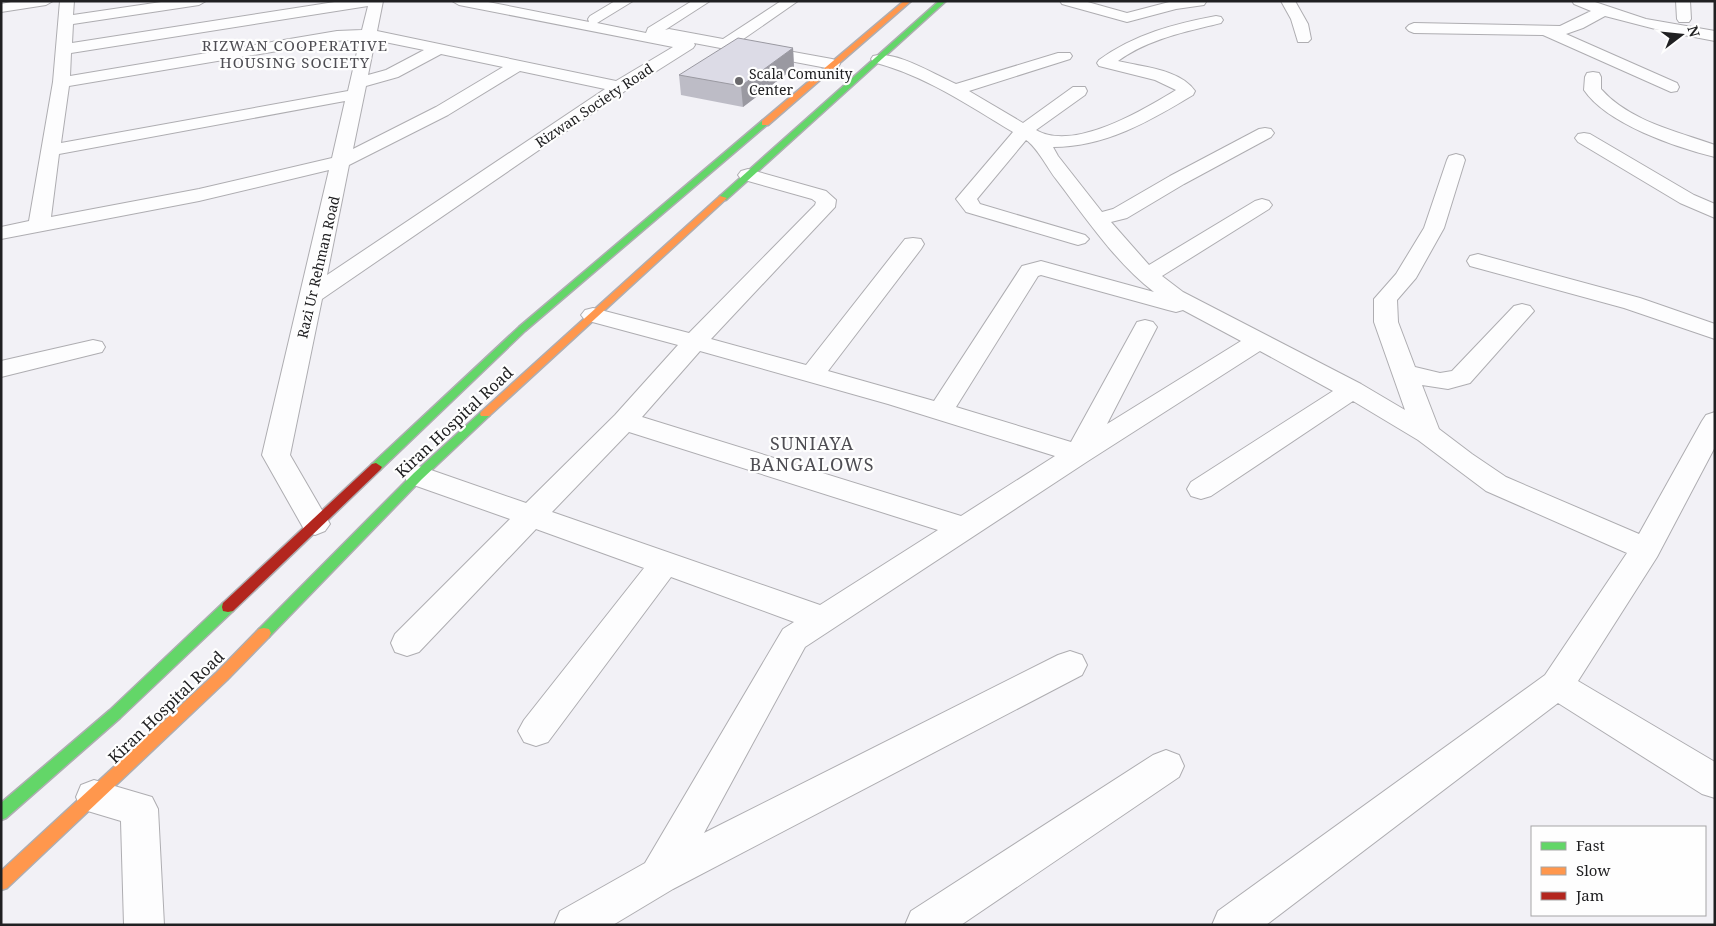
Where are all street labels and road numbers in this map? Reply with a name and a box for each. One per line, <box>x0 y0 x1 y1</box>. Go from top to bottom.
street label: Rizwan Society Road <box>531 58 657 152</box>
street label: Razi Ur Rehman Road <box>292 193 344 340</box>
street label: Kiran Hospital Road <box>390 362 518 482</box>
street label: Kiran Hospital Road <box>103 646 229 768</box>

